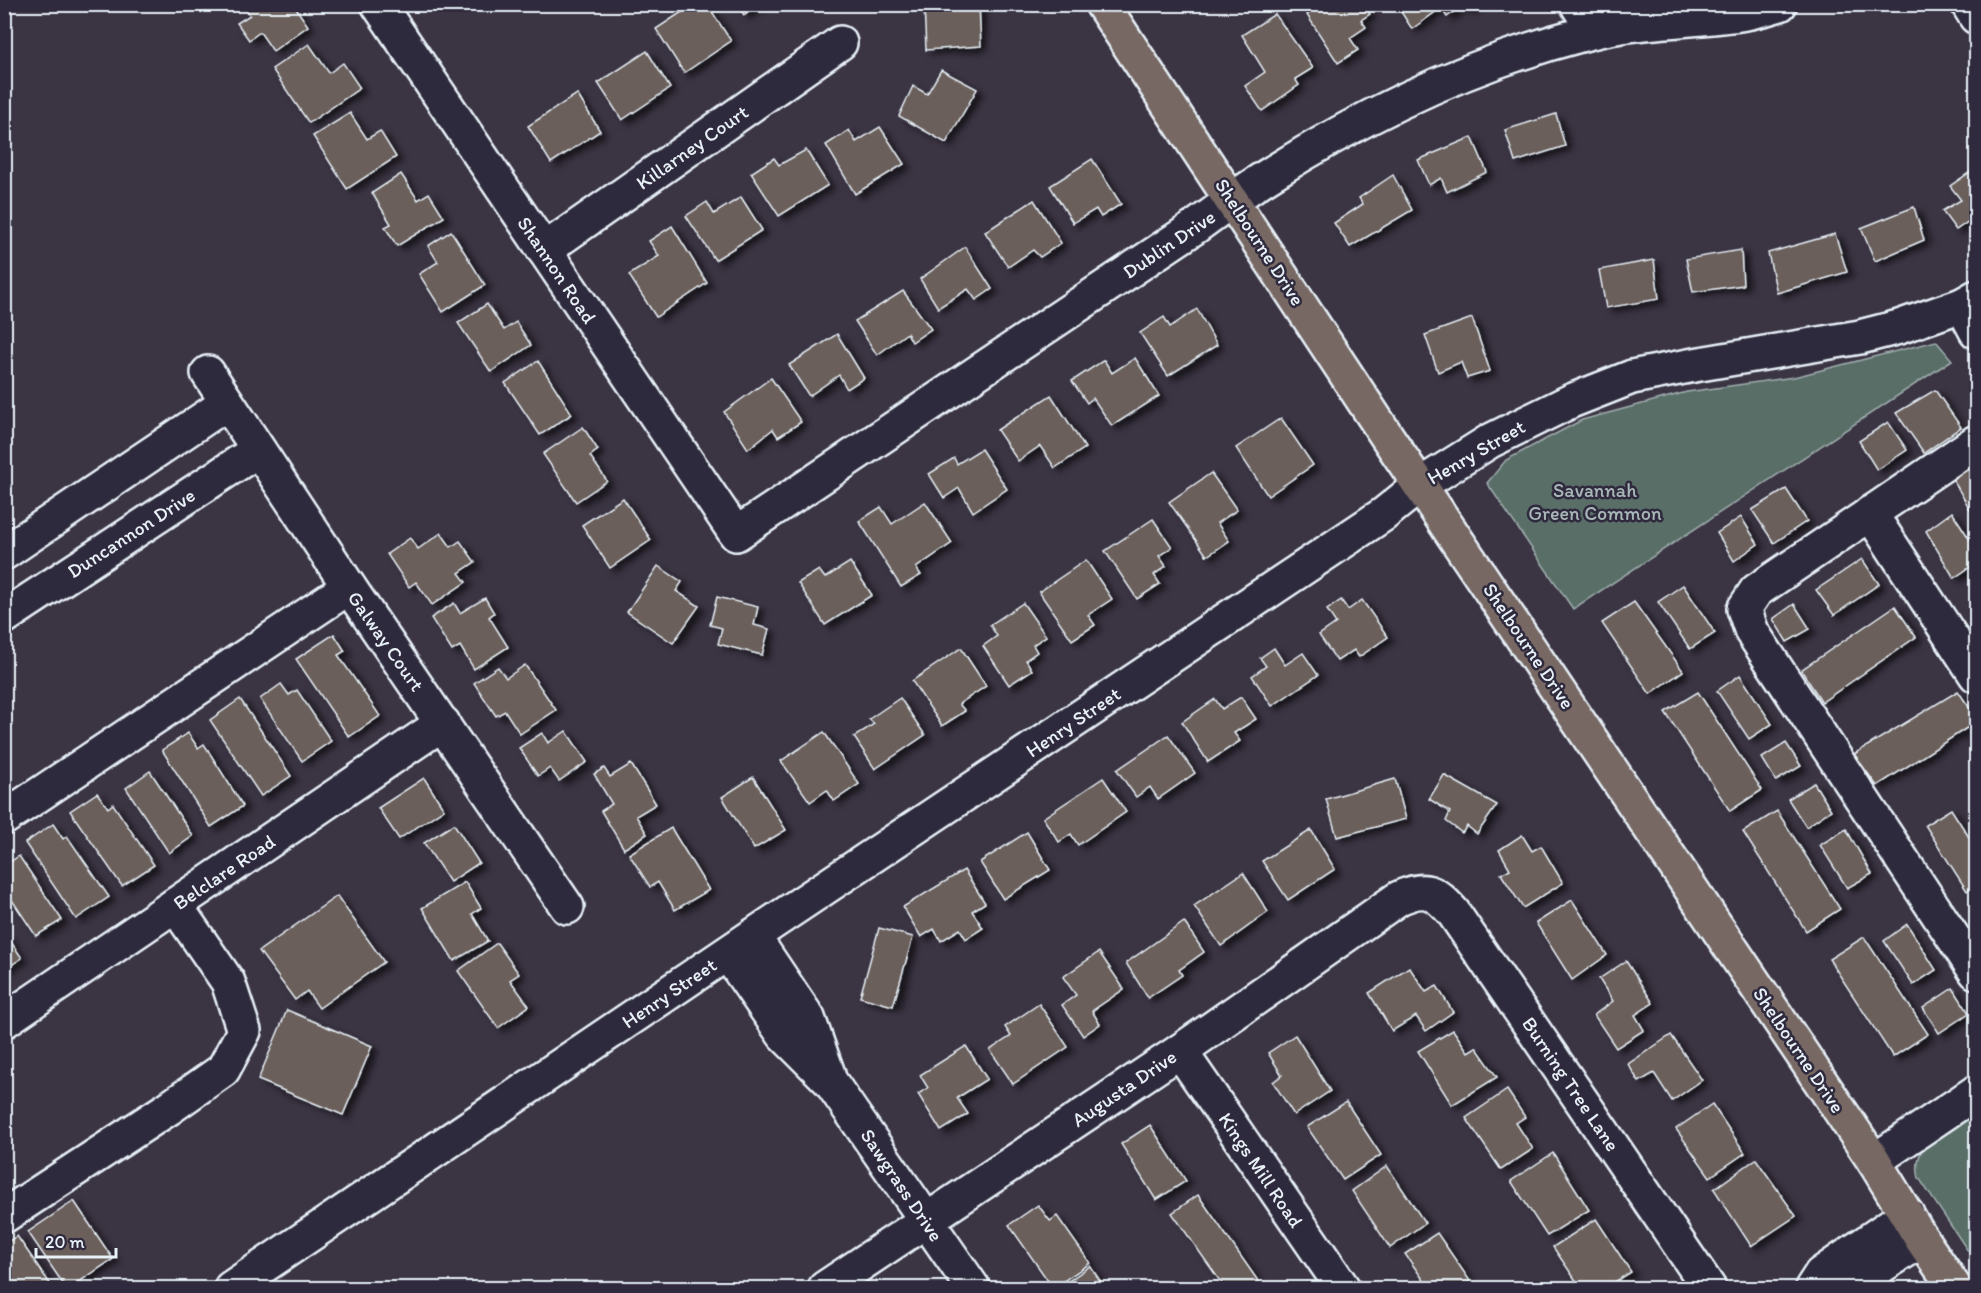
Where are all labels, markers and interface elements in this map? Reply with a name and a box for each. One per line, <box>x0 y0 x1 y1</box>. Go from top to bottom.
street label: Killarney Court <box>631 100 753 194</box>
street label: Shelbourne Drive <box>1210 174 1310 310</box>
street label: Dublin Drive <box>1118 204 1220 284</box>
street label: Shannon Road <box>512 212 602 328</box>
street label: Henry Street <box>1423 414 1529 490</box>
park label: Savannah Green Common <box>1528 478 1662 525</box>
street label: Duncannon Drive <box>63 483 199 583</box>
street label: Shelbourne Drive <box>1478 578 1580 714</box>
street label: Galway Court <box>343 586 430 696</box>
street label: Henry Street <box>1021 682 1125 762</box>
street label: Belclare Road <box>169 829 280 915</box>
street label: Henry Street <box>617 953 721 1033</box>
street label: Shelbourne Drive <box>1748 982 1850 1118</box>
street label: Burning Tree Lane <box>1517 1012 1625 1156</box>
street label: Augusta Drive <box>1067 1044 1181 1132</box>
street label: Kings Mill Road <box>1214 1108 1308 1232</box>
street label: Sawgrass Drive <box>856 1124 948 1246</box>
scale bar <box>36 1221 116 1259</box>
text: 20 m <box>45 1231 85 1253</box>

